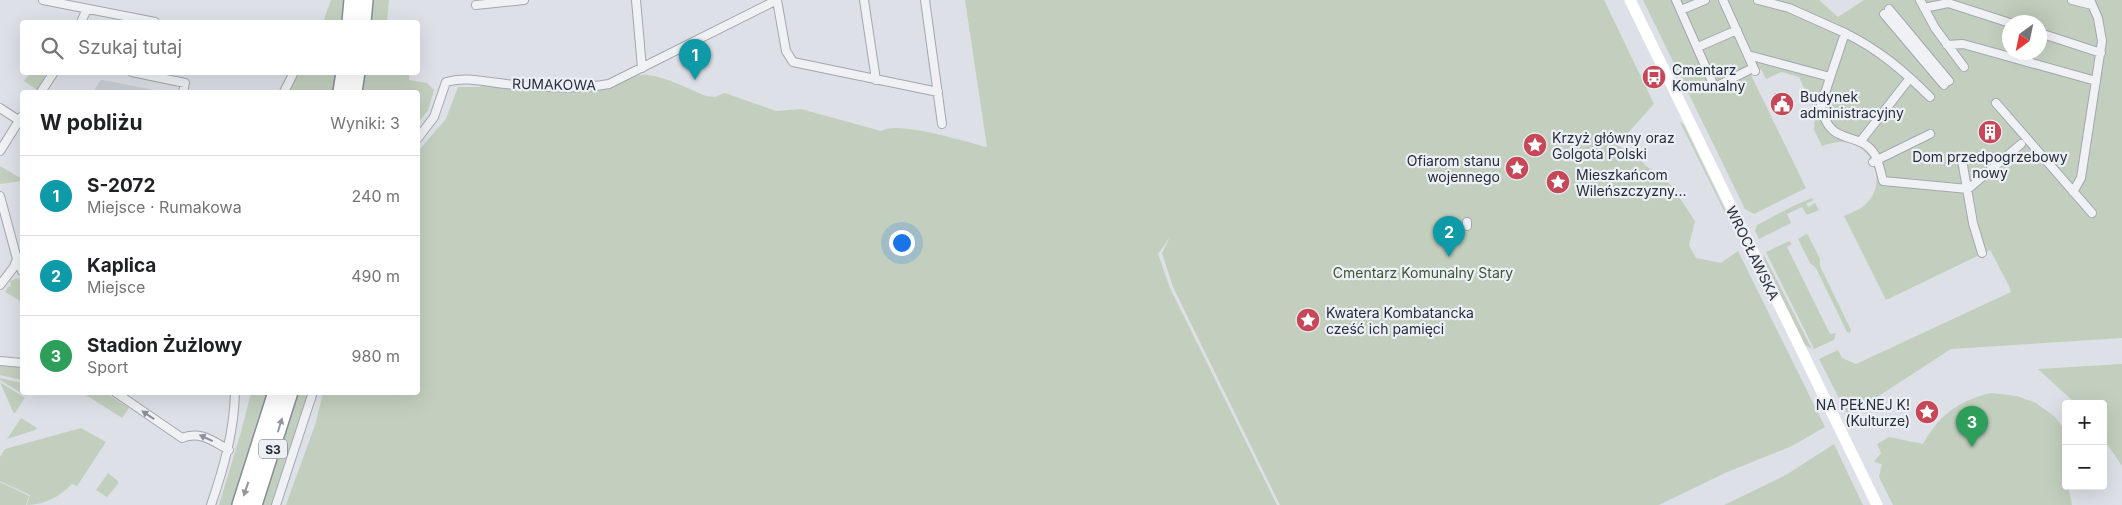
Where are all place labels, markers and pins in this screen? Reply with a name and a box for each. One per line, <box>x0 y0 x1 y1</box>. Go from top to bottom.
pin: 1 <box>679 39 711 80</box>
place label: Cmentarz Komunalny <box>1672 61 1745 94</box>
bus stop icon: Cmentarz Komunalny <box>1641 64 1667 90</box>
place label: Budynek administracyjny <box>1800 88 1904 121</box>
public building icon: Budynek administracyjny <box>1769 91 1795 117</box>
building icon: Dom przedpogrzebowy nowy <box>1977 119 2003 145</box>
place label: Krzyż główny oraz Golgota Polski <box>1552 129 1675 162</box>
place icon: Krzyż główny oraz Golgota Polski <box>1522 132 1548 158</box>
place label: Dom przedpogrzebowy nowy <box>1912 148 2068 181</box>
place label: Ofiarom stanu wojennego <box>1407 152 1500 185</box>
place icon: Ofiarom stanu wojennego <box>1504 155 1530 181</box>
place label: Mieszkańcom Wileńszczyzny... <box>1576 166 1686 199</box>
place icon: Mieszkańcom Wileńszczyzny... <box>1545 169 1571 195</box>
pin: 2 <box>1433 216 1465 257</box>
place label: Kwatera Kombatancka cześć ich pamięci <box>1326 304 1474 337</box>
place icon: Kwatera Kombatancka cześć ich pamięci <box>1295 307 1321 333</box>
place label: NA PEŁNEJ K! (Kulturze) <box>1816 396 1910 429</box>
place icon: NA PEŁNEJ K! (Kulturze) <box>1914 399 1940 425</box>
pin: 3 <box>1956 406 1988 447</box>

